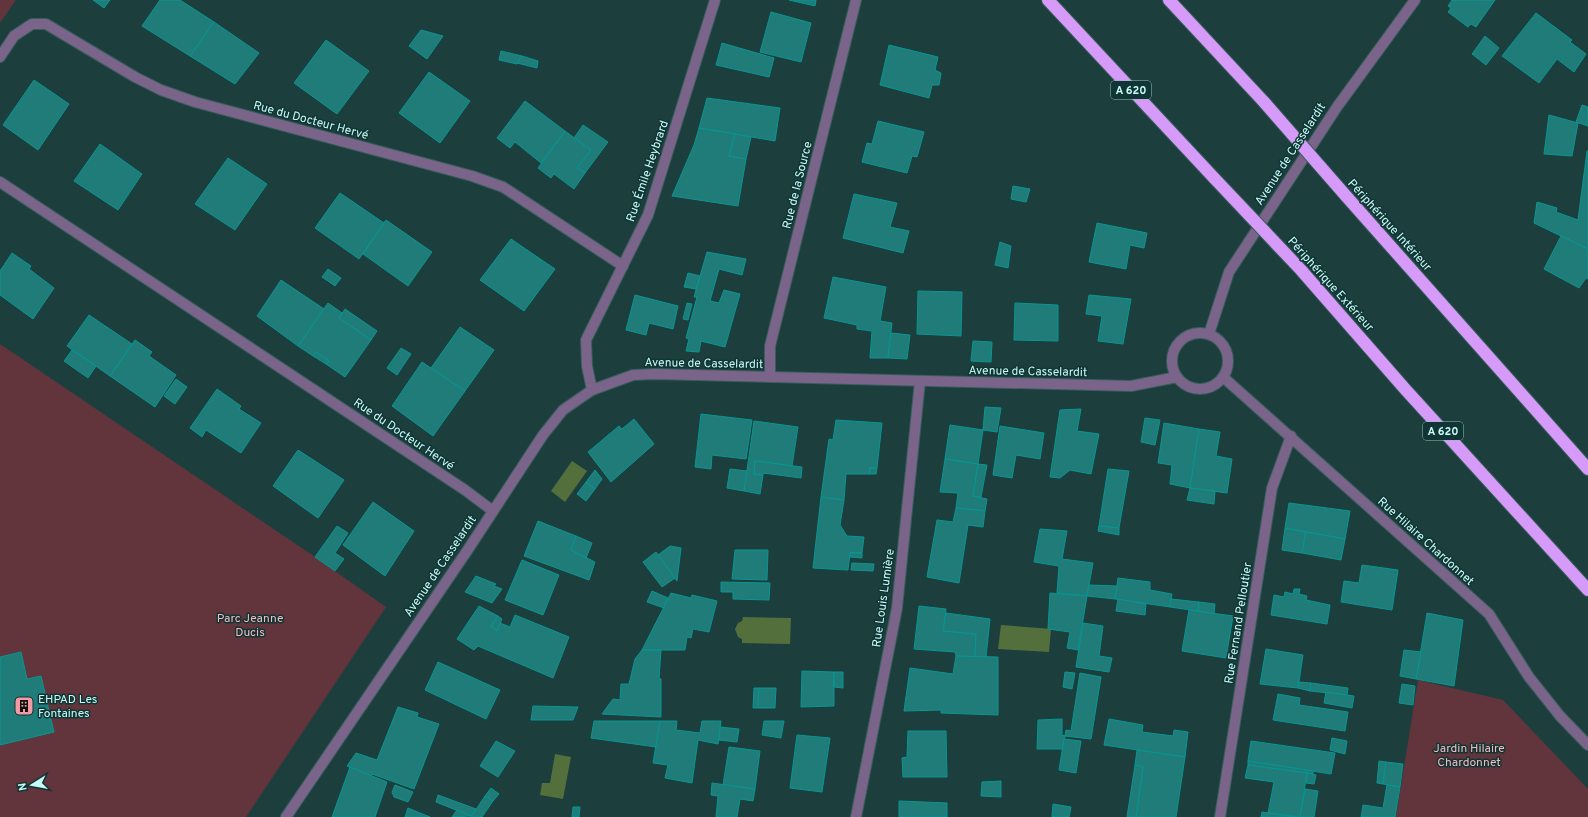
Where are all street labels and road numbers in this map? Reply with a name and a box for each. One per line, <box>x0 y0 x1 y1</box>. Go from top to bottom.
road number: A 620 <box>1111 81 1151 99</box>
street label: Rue du Docteur Hervé <box>251 98 370 144</box>
street label: Avenue de Casselardit <box>1252 100 1330 209</box>
street label: Rue Émile Heybrard <box>623 119 673 224</box>
street label: Rue de la Source <box>779 140 817 231</box>
street label: Périphérique Intérieur <box>1344 176 1435 275</box>
street label: Périphérique Extérieur <box>1283 234 1377 336</box>
street label: Avenue de Casselardit <box>644 355 764 373</box>
street label: Avenue de Casselardit <box>968 363 1088 381</box>
street label: Rue du Docteur Hervé <box>350 395 457 475</box>
road number: A 620 <box>1423 422 1463 440</box>
street label: Rue Hilaire Chardonnet <box>1374 494 1477 589</box>
street label: Avenue de Casselardit <box>401 513 481 620</box>
street label: Rue Louis Lumière <box>869 548 899 649</box>
street label: Rue Fernand Pelloutier <box>1221 561 1257 685</box>

